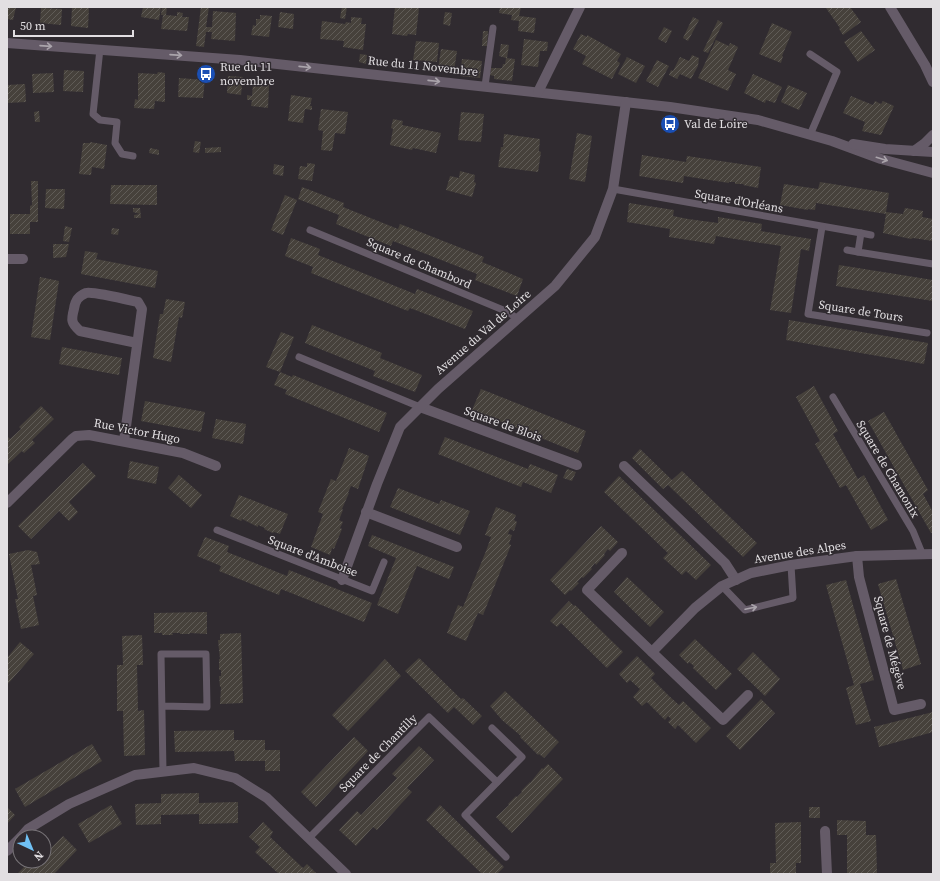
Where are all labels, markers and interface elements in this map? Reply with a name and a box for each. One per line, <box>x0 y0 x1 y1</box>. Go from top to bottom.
scale bar <box>14 12 133 38</box>
text: 50 m <box>20 18 46 34</box>
one-way arrow <box>39 42 52 49</box>
one-way arrow <box>169 51 182 58</box>
street label: Rue du 11 Novembre <box>367 52 479 80</box>
place label: Rue du 11 novembre <box>220 59 275 89</box>
bus stop icon: Rue du 11 novembre <box>195 63 217 85</box>
one-way arrow <box>298 63 311 70</box>
one-way arrow <box>427 77 440 85</box>
bus stop icon: Val de Loire <box>659 113 681 135</box>
place label: Val de Loire <box>684 116 748 132</box>
one-way arrow <box>875 156 888 163</box>
street label: Square d'Orléans <box>693 185 785 217</box>
street label: Square de Chambord <box>364 234 474 292</box>
street label: Avenue du Val de Loire <box>432 286 534 378</box>
street label: Square de Tours <box>818 296 904 326</box>
street label: Square de Blois <box>462 402 544 446</box>
street label: Rue Victor Hugo <box>93 415 182 447</box>
street label: Square de Chamonix <box>853 417 924 521</box>
street label: Square d'Amboise <box>266 532 360 580</box>
street label: Avenue des Alpes <box>753 537 847 567</box>
street label: Square de Mégève <box>870 594 910 692</box>
one-way arrow <box>745 604 758 612</box>
street label: Square de Chantilly <box>336 710 421 795</box>
north arrow <box>12 829 52 869</box>
text: N <box>31 848 47 864</box>

